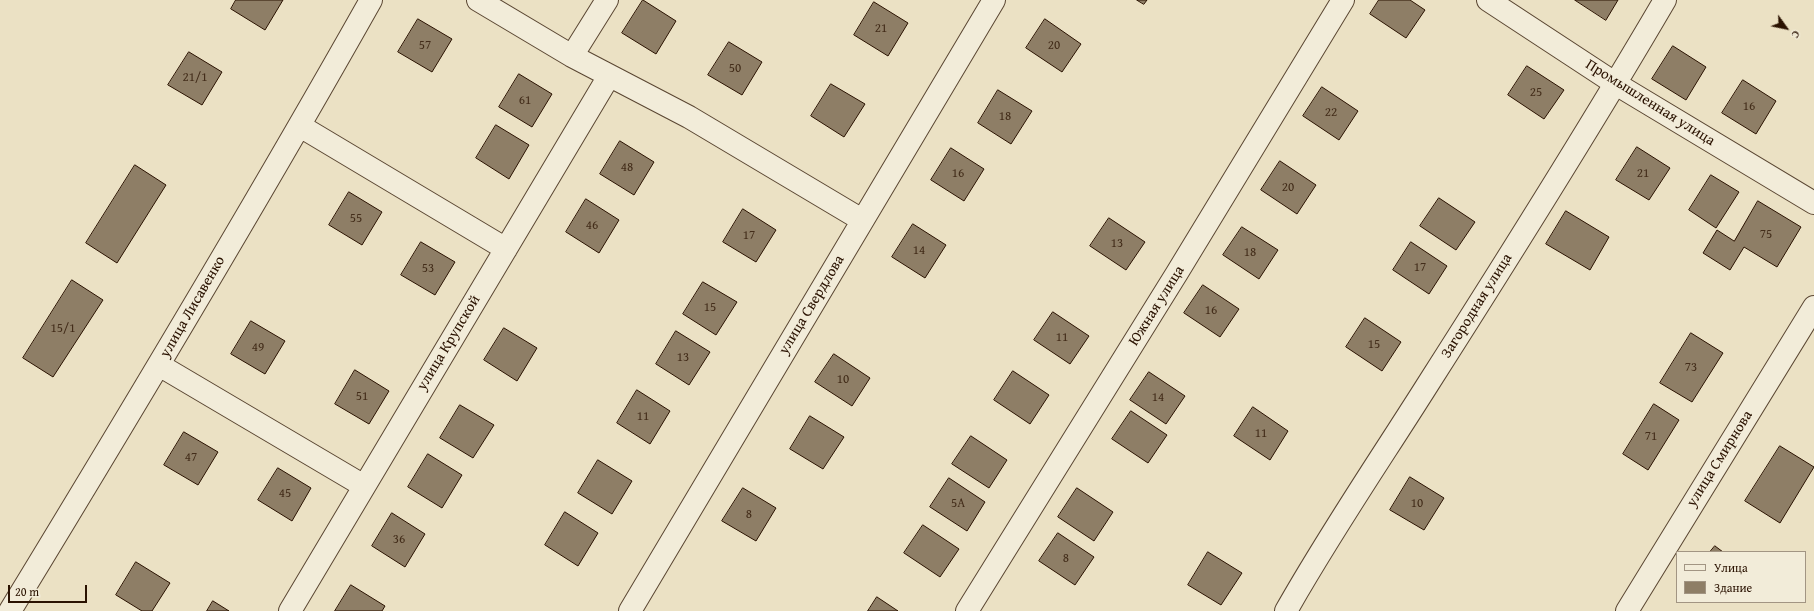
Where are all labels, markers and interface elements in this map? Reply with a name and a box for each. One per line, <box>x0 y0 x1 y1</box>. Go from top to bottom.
north arrow <box>1766 8 1806 48</box>
house number: 21 <box>875 21 887 37</box>
text: С <box>1788 28 1804 42</box>
house number: 57 <box>419 38 431 54</box>
house number: 20 <box>1048 38 1060 54</box>
street label: Промышленная улица <box>1582 56 1718 150</box>
house number: 50 <box>729 61 741 77</box>
house number: 21/1 <box>183 70 207 86</box>
house number: 25 <box>1530 85 1542 101</box>
house number: 61 <box>519 93 531 109</box>
house number: 16 <box>1743 99 1755 115</box>
house number: 22 <box>1325 105 1337 121</box>
house number: 18 <box>999 109 1011 125</box>
house number: 48 <box>621 160 633 176</box>
house number: 16 <box>952 166 964 182</box>
house number: 21 <box>1637 166 1649 182</box>
house number: 20 <box>1282 180 1294 196</box>
house number: 55 <box>350 211 362 227</box>
house number: 46 <box>586 218 598 234</box>
house number: 75 <box>1760 227 1772 243</box>
house number: 17 <box>743 228 755 244</box>
house number: 13 <box>1111 236 1123 252</box>
house number: 14 <box>913 243 925 259</box>
house number: 18 <box>1244 245 1256 261</box>
street label: Загородная улица <box>1438 250 1516 362</box>
street label: улица Свердлова <box>775 252 849 358</box>
street label: улица Лисавенко <box>157 253 229 361</box>
house number: 17 <box>1414 260 1426 276</box>
house number: 53 <box>422 261 434 277</box>
street label: Южная улица <box>1125 263 1189 349</box>
street label: улица Крупской <box>413 292 485 394</box>
house number: 15 <box>704 300 716 316</box>
house number: 16 <box>1205 303 1217 319</box>
house number: 15/1 <box>51 321 75 337</box>
house number: 11 <box>1056 330 1068 346</box>
house number: 15 <box>1368 337 1380 353</box>
house number: 49 <box>252 340 264 356</box>
house number: 13 <box>677 350 689 366</box>
house number: 73 <box>1685 360 1697 376</box>
house number: 10 <box>837 372 849 388</box>
house number: 51 <box>356 389 368 405</box>
house number: 14 <box>1152 390 1164 406</box>
street label: улица Смирнова <box>1683 407 1757 511</box>
house number: 11 <box>637 409 649 425</box>
house number: 11 <box>1255 426 1267 442</box>
house number: 71 <box>1645 429 1657 445</box>
house number: 47 <box>185 450 197 466</box>
house number: 45 <box>279 486 291 502</box>
house number: 5А <box>951 496 965 512</box>
house number: 10 <box>1411 496 1423 512</box>
house number: 8 <box>746 507 752 523</box>
house number: 36 <box>393 532 405 548</box>
house number: 8 <box>1063 551 1069 567</box>
legend <box>1676 551 1806 603</box>
text: Улица <box>1714 559 1748 576</box>
scale bar <box>10 577 89 603</box>
text: Здание <box>1714 579 1752 596</box>
text: 20 m <box>15 583 39 600</box>

